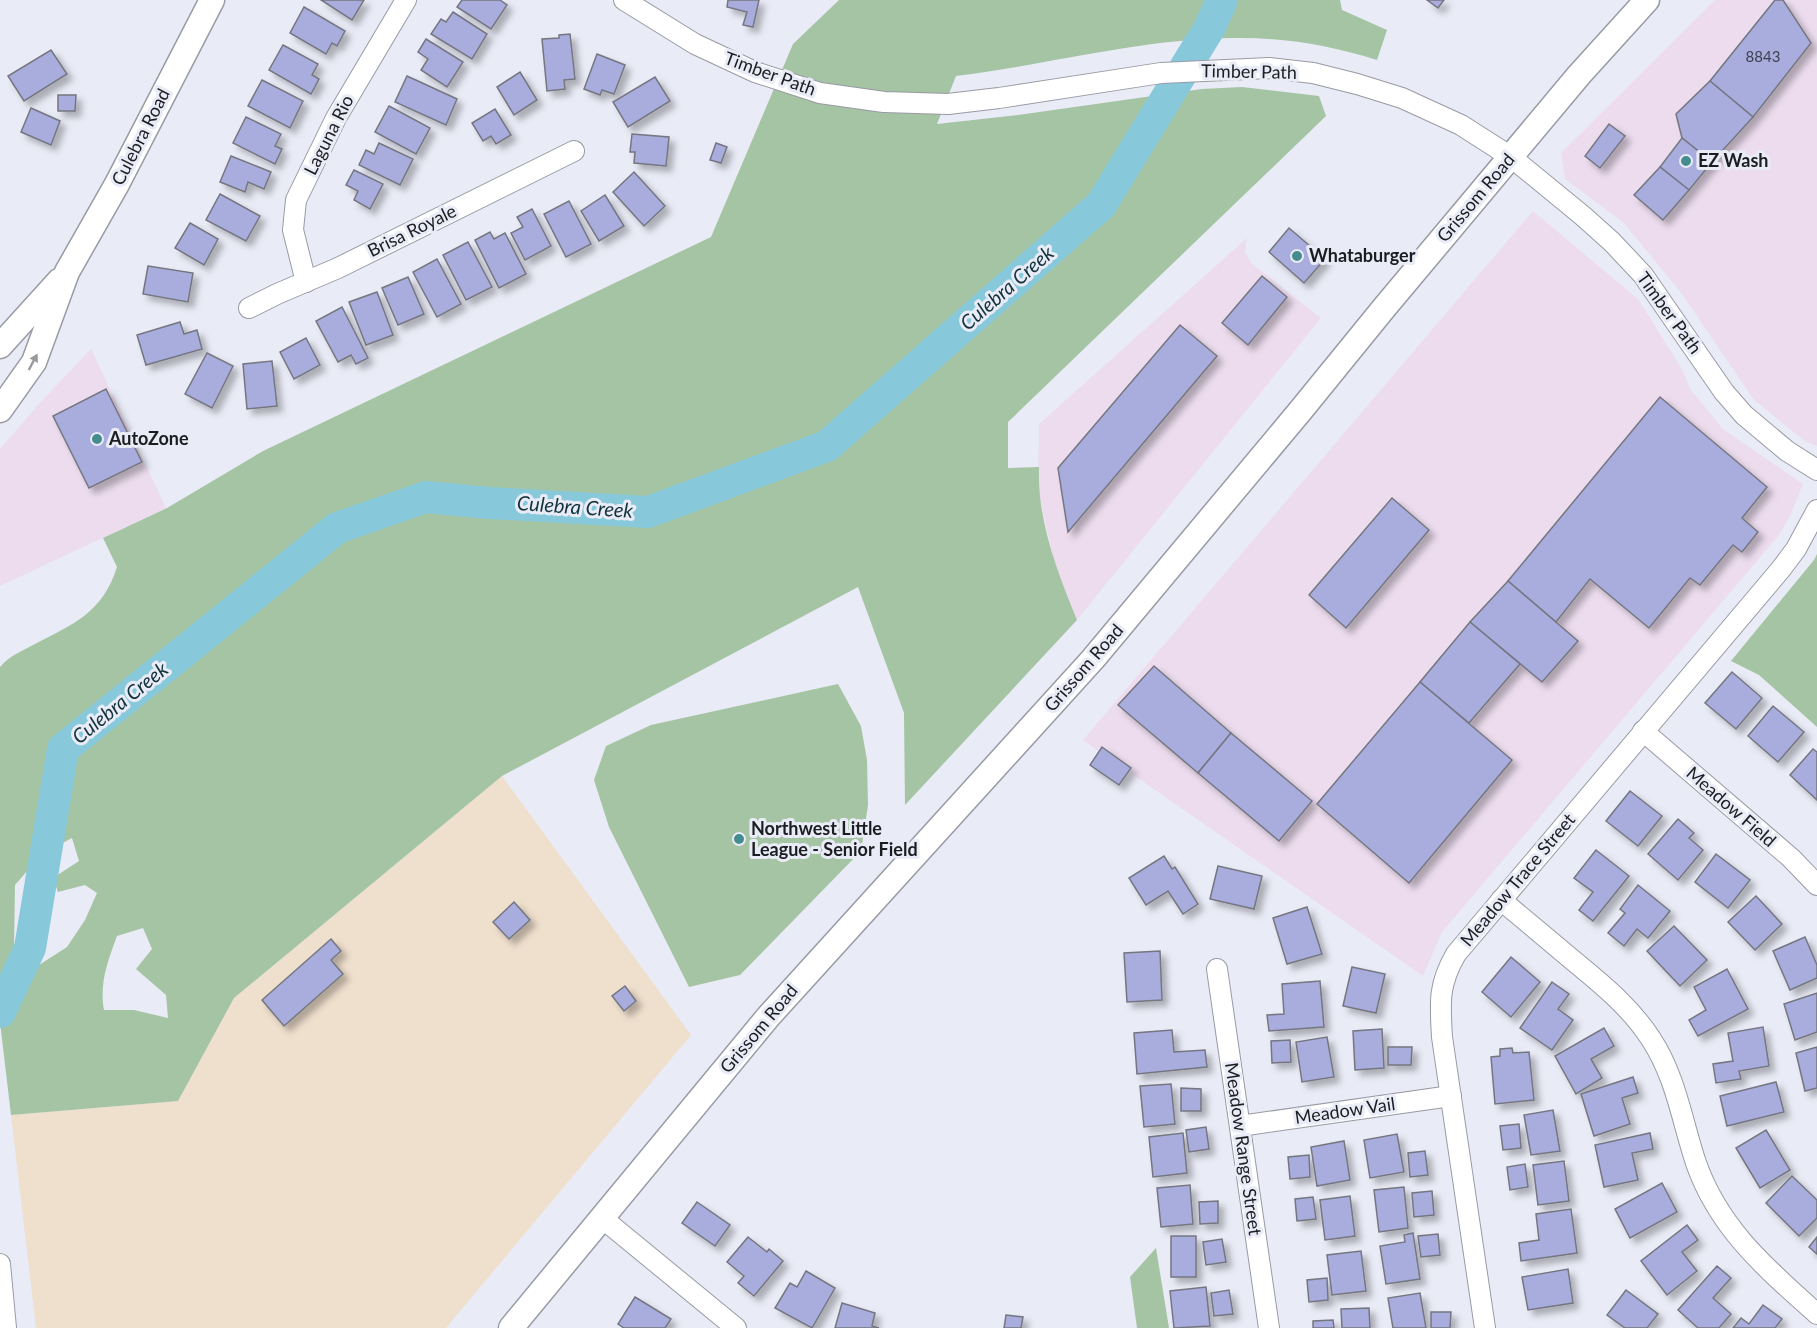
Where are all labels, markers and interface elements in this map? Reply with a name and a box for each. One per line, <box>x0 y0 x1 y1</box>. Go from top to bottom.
street label: Timber Path <box>722 46 819 100</box>
house number: 8843 <box>1746 47 1780 65</box>
street label: Timber Path <box>1201 59 1297 83</box>
street label: Culebra Road <box>106 84 174 189</box>
street label: Laguna Rio <box>299 91 358 178</box>
street label: Grissom Road <box>1432 149 1519 246</box>
place label: EZ Wash <box>1698 149 1769 171</box>
marker: EZ Wash <box>1679 154 1693 168</box>
street label: Brisa Royale <box>364 199 460 261</box>
water label: Culebra Creek <box>955 240 1058 334</box>
place label: Whataburger <box>1309 244 1416 266</box>
marker: Whataburger <box>1290 249 1304 263</box>
street label: Timber Path <box>1633 267 1707 358</box>
one-way arrow <box>28 353 38 370</box>
place label: AutoZone <box>108 427 189 449</box>
marker: AutoZone <box>90 432 104 446</box>
water label: Culebra Creek <box>516 490 634 522</box>
street label: Grissom Road <box>1039 619 1127 716</box>
water label: Culebra Creek <box>67 656 172 748</box>
street label: Meadow Field <box>1682 761 1781 851</box>
street label: Meadow Trace Street <box>1455 808 1580 950</box>
place label: Northwest Little League - Senior Field <box>751 817 918 860</box>
marker: Northwest Little League - Senior Field <box>732 832 746 846</box>
street label: Grissom Road <box>715 980 802 1077</box>
street label: Meadow Range Street <box>1221 1061 1267 1237</box>
street label: Meadow Vail <box>1293 1092 1396 1128</box>

